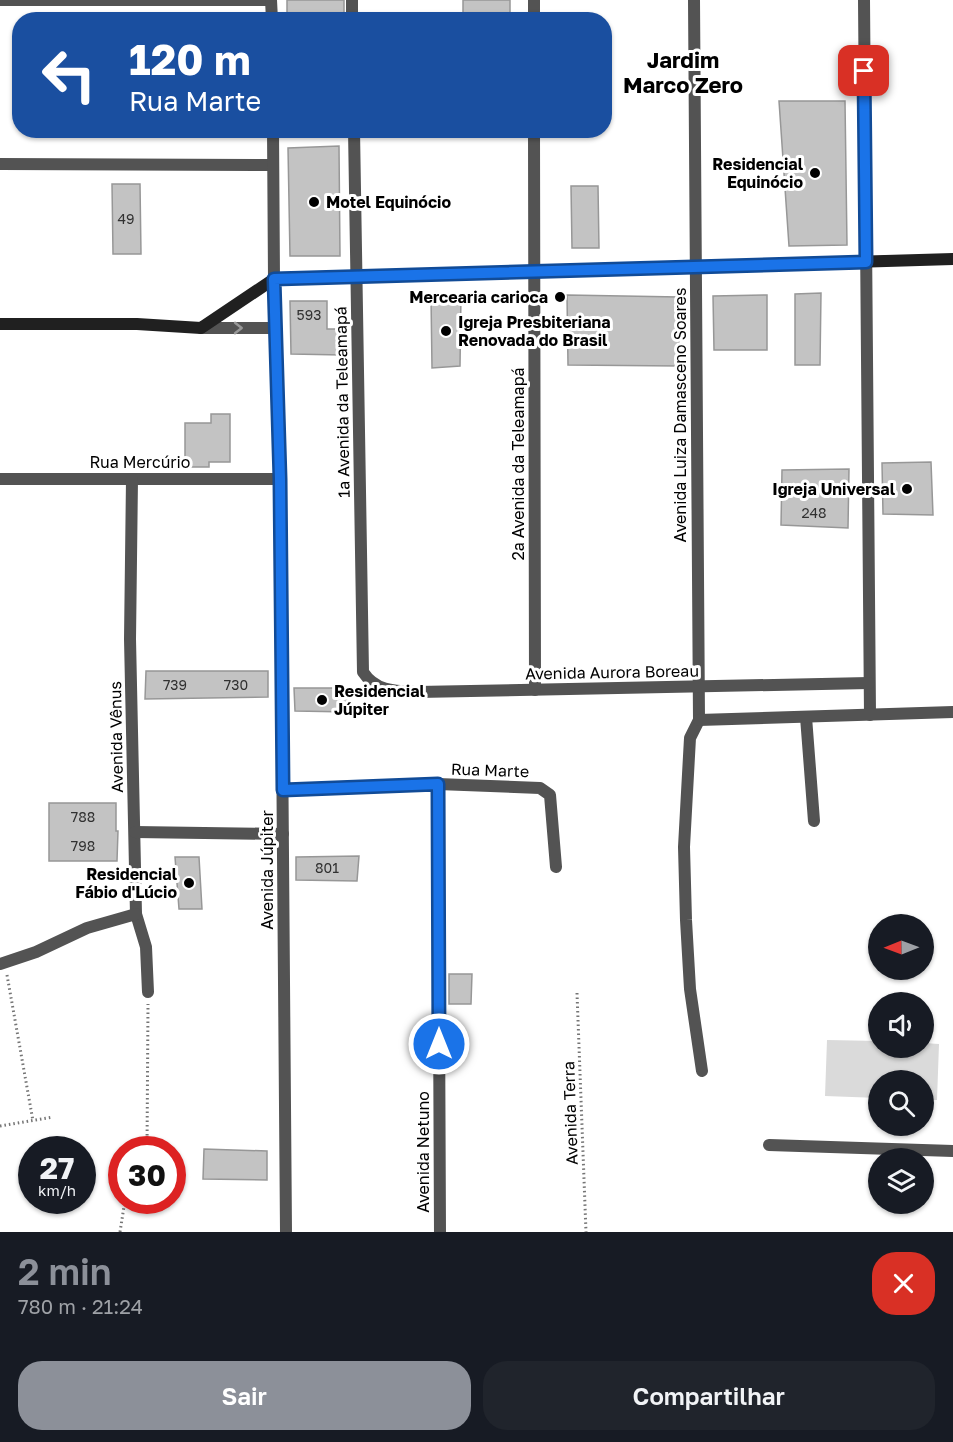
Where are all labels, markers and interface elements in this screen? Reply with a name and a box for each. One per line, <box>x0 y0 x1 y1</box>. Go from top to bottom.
text: 120 m <box>129 34 251 84</box>
icon: left <box>30 36 108 114</box>
pin <box>838 45 889 96</box>
district label: Jardim Marco Zero <box>623 46 743 98</box>
icon: arrive <box>847 54 880 87</box>
text: Rua Marte <box>129 85 261 117</box>
place label: Residencial Equinócio <box>712 154 804 192</box>
marker: Residencial Equinócio <box>808 166 822 180</box>
place label: Motel Equinócio <box>326 192 451 212</box>
marker: Motel Equinócio <box>307 195 321 209</box>
house number: 49 <box>117 210 135 227</box>
place label: Mercearia carioca <box>409 287 548 307</box>
street label: Avenida Luiza Damasceno Soares <box>670 288 690 542</box>
marker: Mercearia carioca <box>553 290 567 304</box>
house number: 593 <box>297 306 321 323</box>
street label: 1a Avenida da Teleamapá <box>330 306 354 498</box>
place label: Igreja Presbiteriana Renovada do Brasil <box>458 312 610 350</box>
one-way arrow <box>234 322 243 334</box>
marker: Igreja Presbiteriana Renovada do Brasil <box>439 324 453 338</box>
street label: 2a Avenida da Teleamapá <box>508 367 528 561</box>
street label: Rua Mercúrio <box>90 452 190 472</box>
place label: Igreja Universal <box>772 479 896 499</box>
marker: Igreja Universal <box>900 482 914 496</box>
house number: 248 <box>801 504 827 521</box>
street label: Avenida Aurora Boreau <box>525 660 699 684</box>
house number: 739 <box>163 676 187 693</box>
house number: 730 <box>224 676 248 693</box>
street label: Avenida Vênus <box>105 681 127 793</box>
place label: Residencial Júpiter <box>334 681 425 719</box>
marker: Residencial Júpiter <box>315 693 329 707</box>
street label: Rua Marte <box>451 759 529 781</box>
house number: 788 <box>71 808 95 825</box>
street label: Avenida Júpiter <box>257 810 277 930</box>
house number: 798 <box>71 837 95 854</box>
house number: 801 <box>315 859 339 876</box>
place label: Residencial Fábio d'Lúcio <box>75 864 178 902</box>
marker: Residencial Fábio d'Lúcio <box>182 876 196 890</box>
north arrow <box>868 914 934 980</box>
map controls <box>868 914 934 1214</box>
button: sound <box>868 992 934 1058</box>
position arrow <box>407 1012 471 1076</box>
street label: Avenida Terra <box>558 1061 582 1165</box>
button: search <box>868 1070 934 1136</box>
street label: Avenida Netuno <box>413 1091 433 1213</box>
speed limit sign: 30 <box>108 1136 186 1214</box>
button: layers <box>868 1148 934 1214</box>
text: 27 <box>40 1150 74 1186</box>
text: km/h <box>38 1181 76 1199</box>
text: 2 min <box>18 1250 112 1293</box>
button: close <box>872 1252 935 1315</box>
text: 780 m · 21:24 <box>18 1294 143 1318</box>
button: Sair <box>18 1361 471 1430</box>
button: Compartilhar <box>483 1361 935 1430</box>

